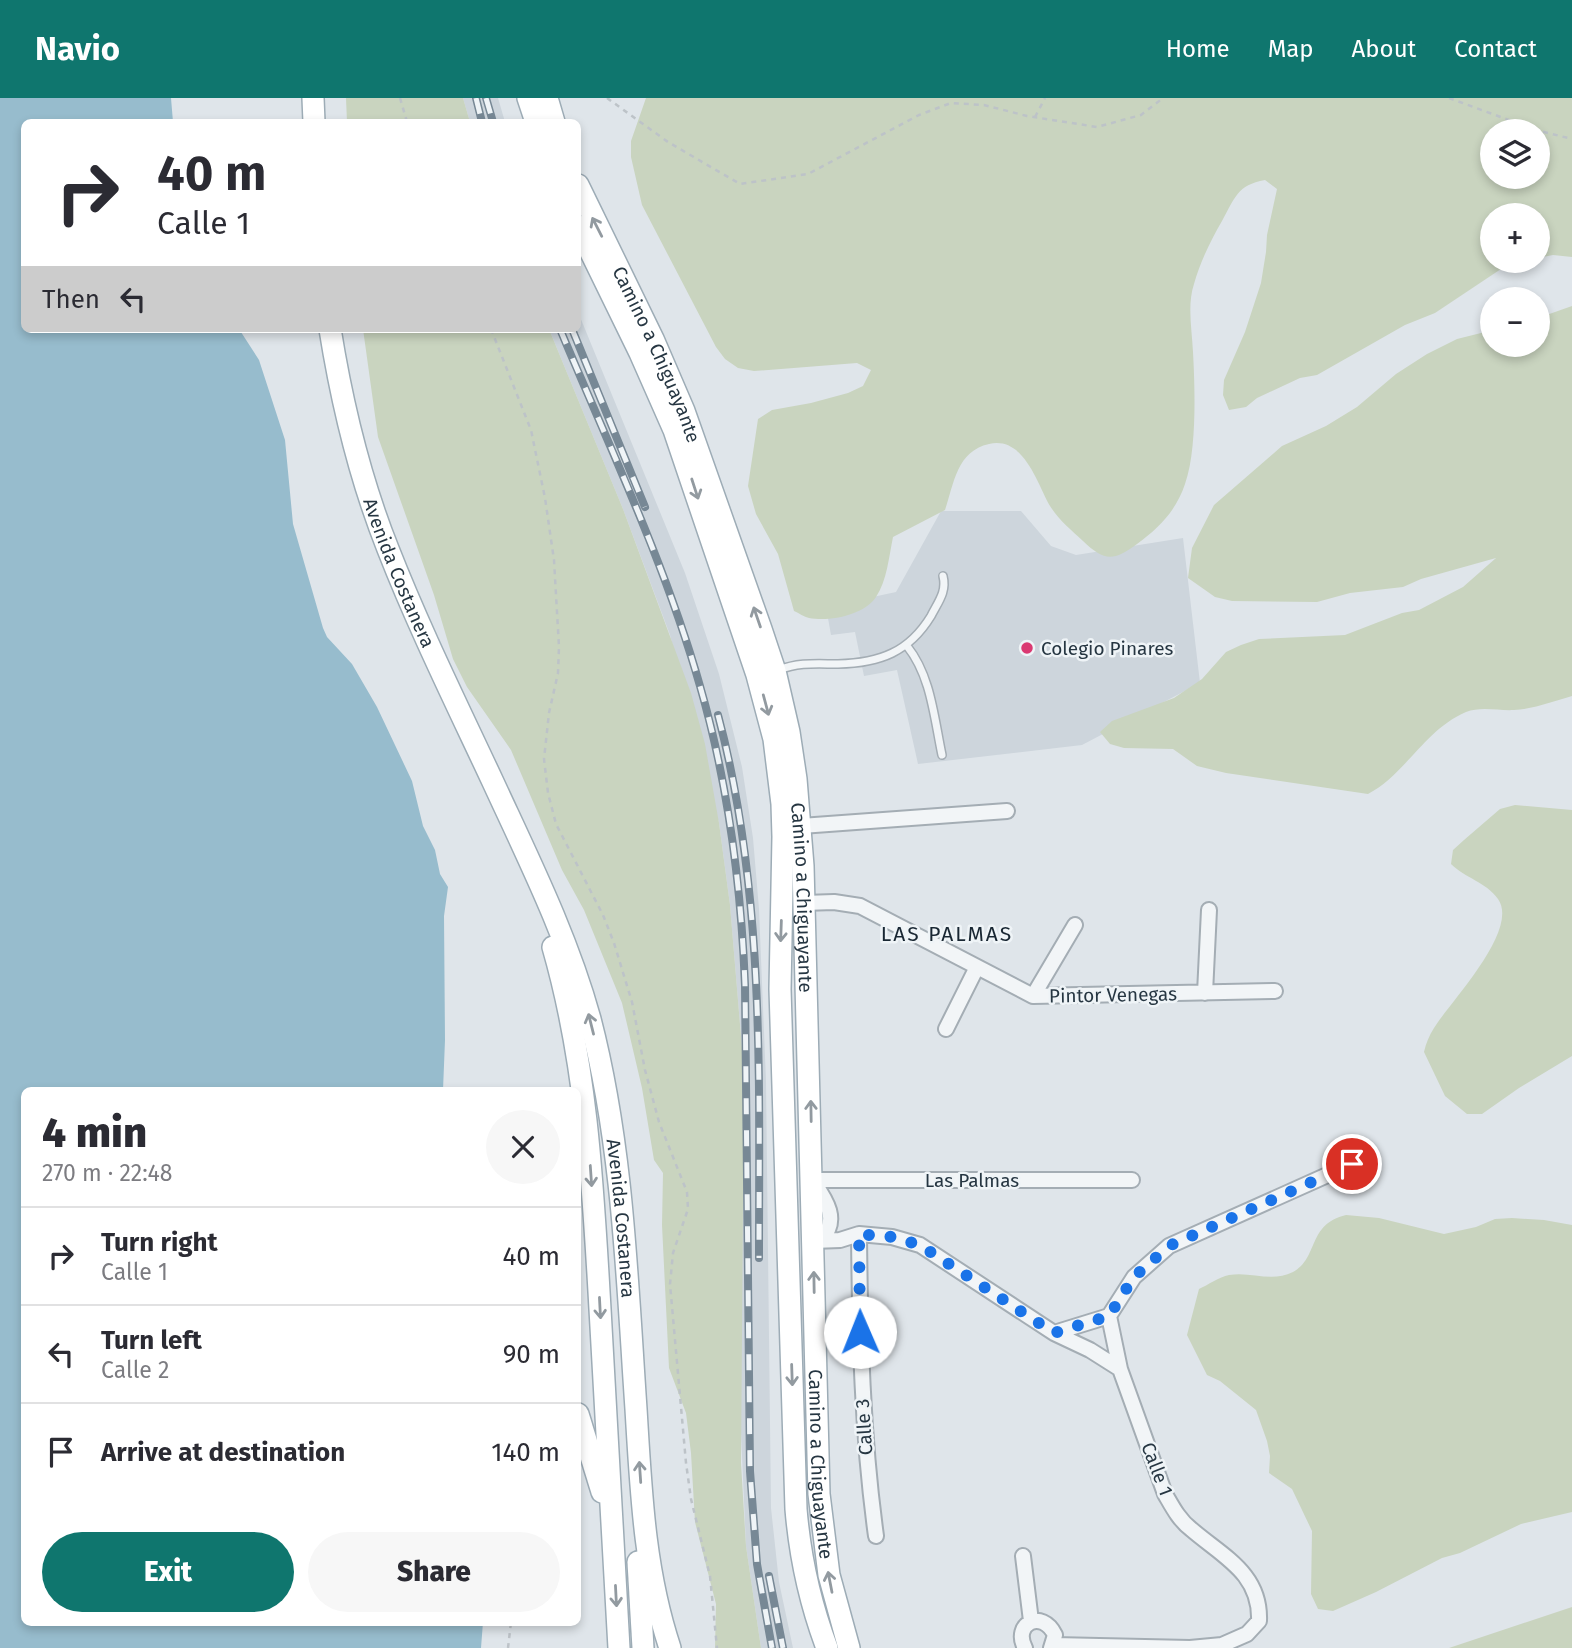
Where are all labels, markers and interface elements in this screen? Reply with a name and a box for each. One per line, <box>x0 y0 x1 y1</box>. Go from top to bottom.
text: Navio <box>35 29 120 69</box>
text: Home <box>1166 35 1230 63</box>
text: Map <box>1268 35 1314 63</box>
text: About <box>1352 35 1416 63</box>
text: Contact <box>1454 35 1537 63</box>
map controls <box>1480 119 1550 357</box>
button: layers <box>1480 119 1550 189</box>
text: 40 m <box>157 144 266 203</box>
icon: right <box>42 147 133 238</box>
button: + <box>1480 203 1550 273</box>
text: Calle 1 <box>157 204 250 242</box>
one-way arrow <box>590 217 604 238</box>
street label: Camino a Chiguayante <box>608 263 706 445</box>
icon: left <box>114 280 152 318</box>
text: Then <box>42 284 100 315</box>
button: − <box>1480 287 1550 357</box>
one-way arrow <box>690 478 702 500</box>
street label: Avenida Costanera <box>359 495 440 651</box>
one-way arrow <box>750 607 762 629</box>
place label: Colegio Pinares <box>1041 637 1174 660</box>
marker: Colegio Pinares <box>1019 640 1035 656</box>
one-way arrow <box>760 694 773 716</box>
street label: Camino a Chiguayante <box>786 802 818 993</box>
one-way arrow <box>774 920 787 943</box>
district label: LAS PALMAS <box>881 921 1013 947</box>
street label: Pintor Venegas <box>1049 982 1177 1008</box>
one-way arrow <box>584 1014 597 1036</box>
one-way arrow <box>804 1100 817 1123</box>
text: 4 min <box>42 1108 147 1158</box>
button: close <box>486 1110 560 1184</box>
pin <box>1322 1134 1382 1194</box>
street label: Avenida Costanera <box>602 1137 640 1299</box>
icon: arrive <box>1333 1145 1371 1183</box>
text: 270 m · 22:48 <box>42 1159 173 1187</box>
one-way arrow <box>585 1164 598 1187</box>
street label: Las Palmas <box>925 1169 1019 1192</box>
text: Turn right <box>101 1227 218 1258</box>
icon: right <box>42 1237 80 1275</box>
text: 40 m <box>502 1241 560 1272</box>
text: Calle 1 <box>101 1258 168 1286</box>
one-way arrow <box>807 1271 821 1294</box>
position arrow <box>823 1295 897 1369</box>
one-way arrow <box>594 1296 607 1318</box>
text: Turn left <box>101 1325 202 1356</box>
icon: left <box>42 1335 80 1373</box>
text: 90 m <box>503 1339 560 1370</box>
text: Calle 2 <box>101 1356 169 1384</box>
one-way arrow <box>785 1363 799 1386</box>
street label: Camino a Chiguayante <box>804 1369 838 1560</box>
street label: Calle 3 <box>851 1398 877 1456</box>
icon: arrive <box>42 1433 80 1471</box>
text: Arrive at destination <box>101 1437 345 1468</box>
text: 140 m <box>491 1437 560 1468</box>
street label: Calle 1 <box>1136 1439 1178 1499</box>
one-way arrow <box>633 1462 646 1484</box>
button: Exit <box>42 1532 294 1612</box>
button: Share <box>308 1532 560 1612</box>
one-way arrow <box>823 1571 837 1594</box>
one-way arrow <box>610 1584 623 1607</box>

